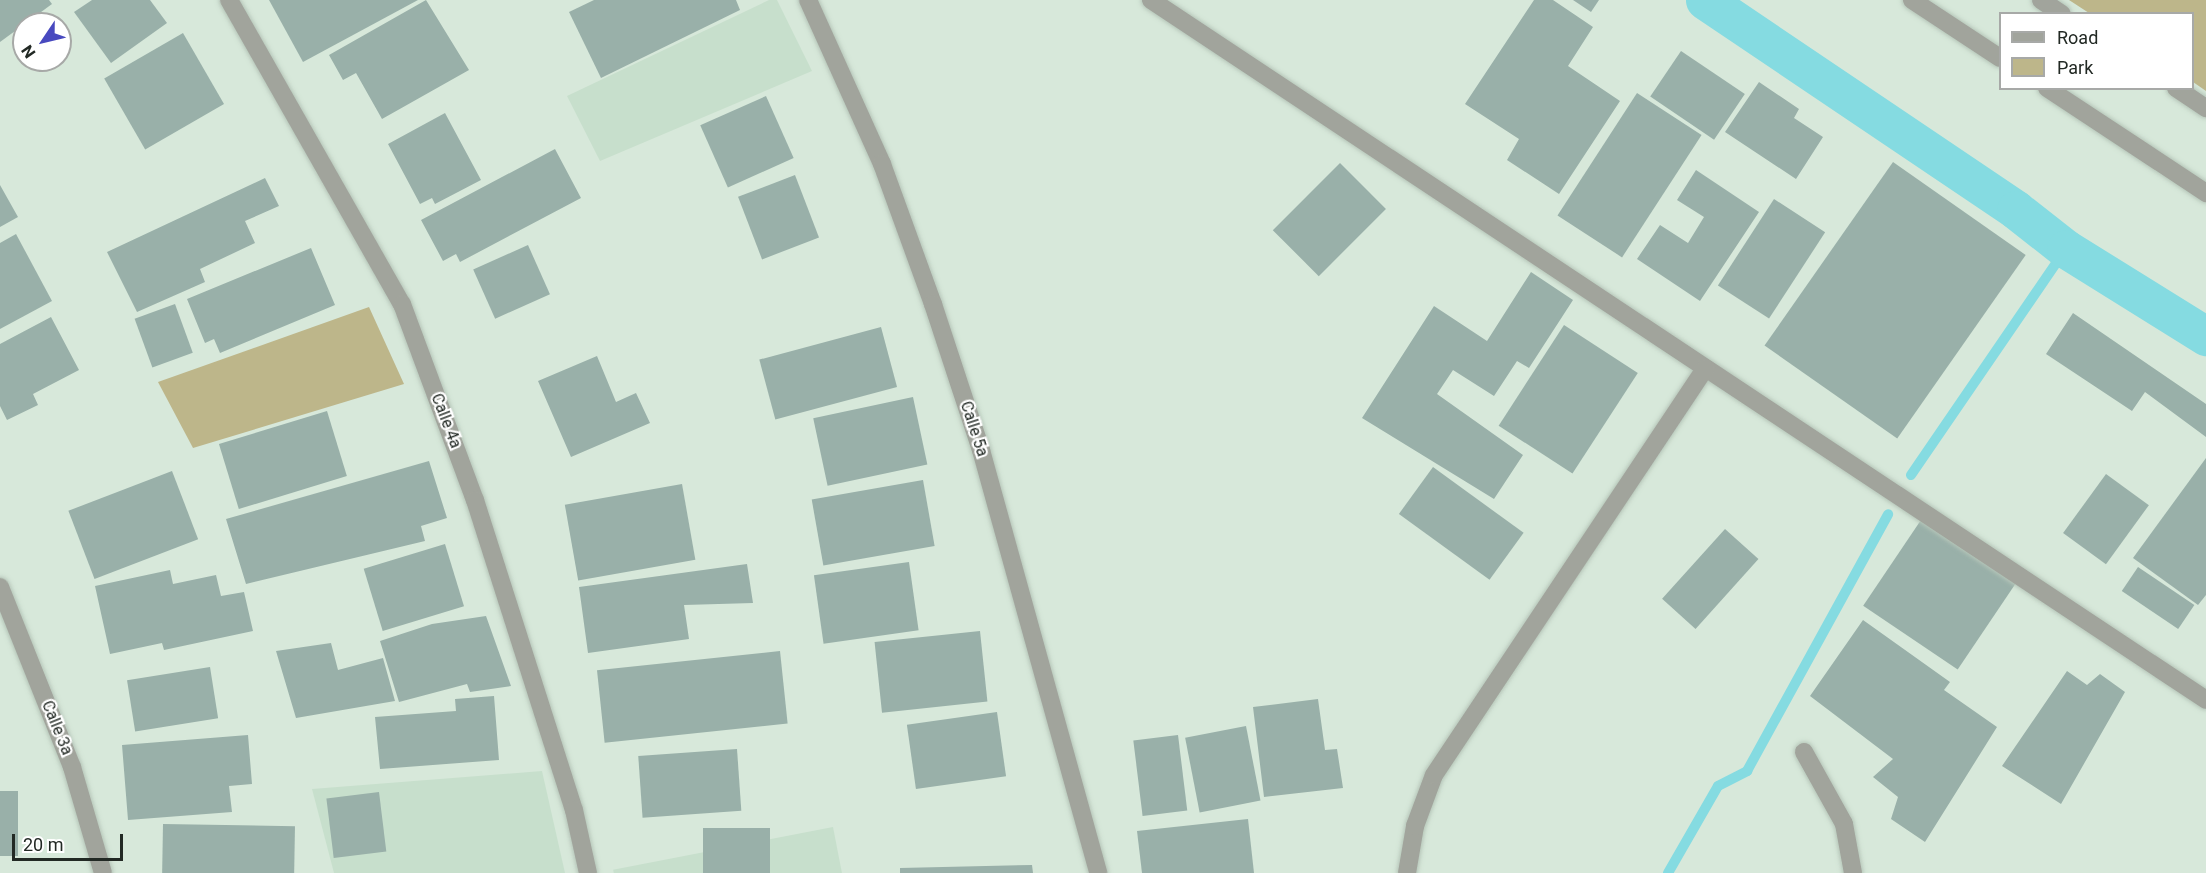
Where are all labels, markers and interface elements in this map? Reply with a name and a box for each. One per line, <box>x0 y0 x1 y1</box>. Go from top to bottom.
north arrow <box>12 12 72 72</box>
legend <box>1999 12 2194 90</box>
text: Road <box>2057 27 2098 48</box>
text: N <box>17 41 40 62</box>
text: Park <box>2057 57 2093 78</box>
street label: Calle 4a <box>427 391 465 451</box>
street label: Calle 5a <box>956 399 992 459</box>
street label: Calle 3a <box>37 698 77 758</box>
scale bar <box>15 822 126 860</box>
text: 20 m <box>23 834 63 855</box>

